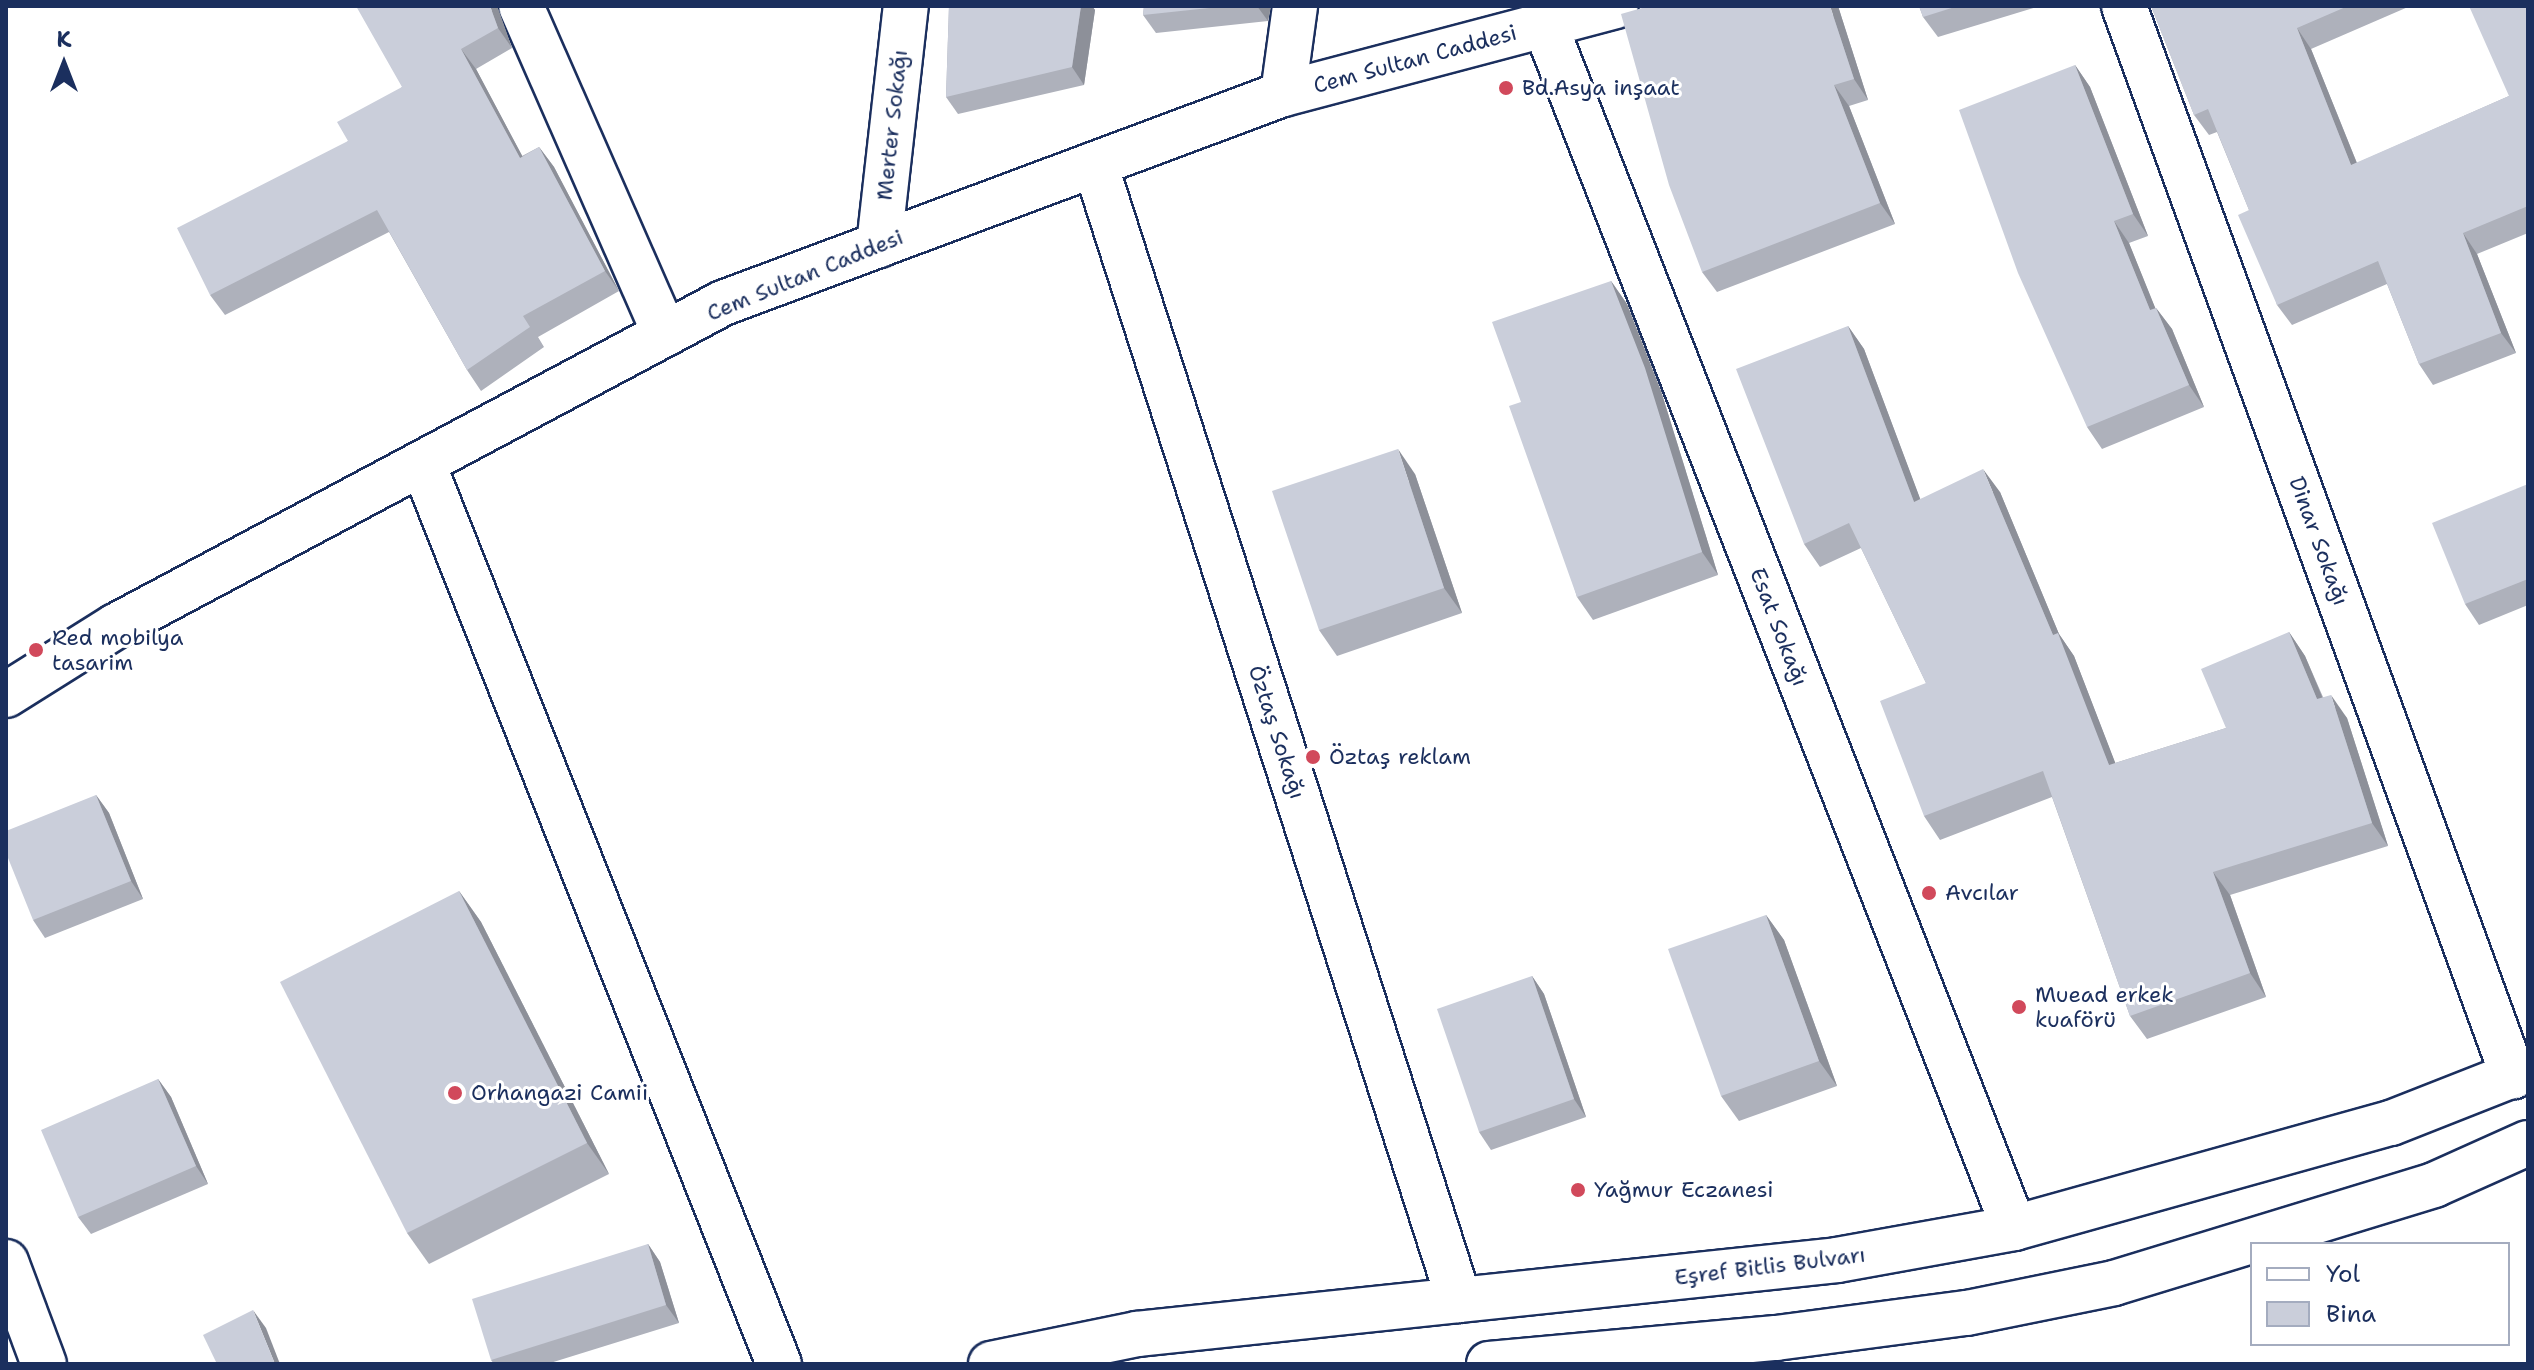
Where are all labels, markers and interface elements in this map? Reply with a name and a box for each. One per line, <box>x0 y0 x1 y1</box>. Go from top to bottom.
street label: Cem Sultan Caddesi <box>1310 19 1520 99</box>
north arrow <box>24 24 104 104</box>
text: K <box>56 25 72 54</box>
street label: Merter Sokağı <box>871 48 913 202</box>
place label: Bd.Asya inşaat <box>1522 75 1680 101</box>
marker: Bd.Asya inşaat <box>1497 79 1515 97</box>
street label: Cem Sultan Caddesi <box>703 224 907 326</box>
street label: Dinar Sokağı <box>2283 473 2355 609</box>
street label: Esat Sokağı <box>1744 564 1814 690</box>
place label: Red mobilya tasarim <box>52 624 183 676</box>
marker: Red mobilya tasarim <box>27 641 45 659</box>
street label: Öztaş Sokağı <box>1243 662 1311 802</box>
place label: Öztaş reklam <box>1329 744 1471 770</box>
marker: Öztaş reklam <box>1304 748 1322 766</box>
place label: Avcılar <box>1945 880 2019 906</box>
marker: Avcılar <box>1920 884 1938 902</box>
place label: Muead erkek kuaförü <box>2035 981 2174 1032</box>
marker: Muead erkek kuaförü <box>2010 998 2028 1016</box>
place label: Orhangazi Camii <box>471 1080 648 1106</box>
marker: Orhangazi Camii <box>446 1084 464 1102</box>
place label: Yağmur Eczanesi <box>1594 1177 1773 1203</box>
marker: Yağmur Eczanesi <box>1569 1181 1587 1199</box>
street label: Eşref Bitlis Bulvarı <box>1673 1241 1867 1291</box>
legend <box>2250 1242 2510 1346</box>
text: Yol <box>2326 1258 2360 1290</box>
text: Bina <box>2326 1298 2376 1330</box>

